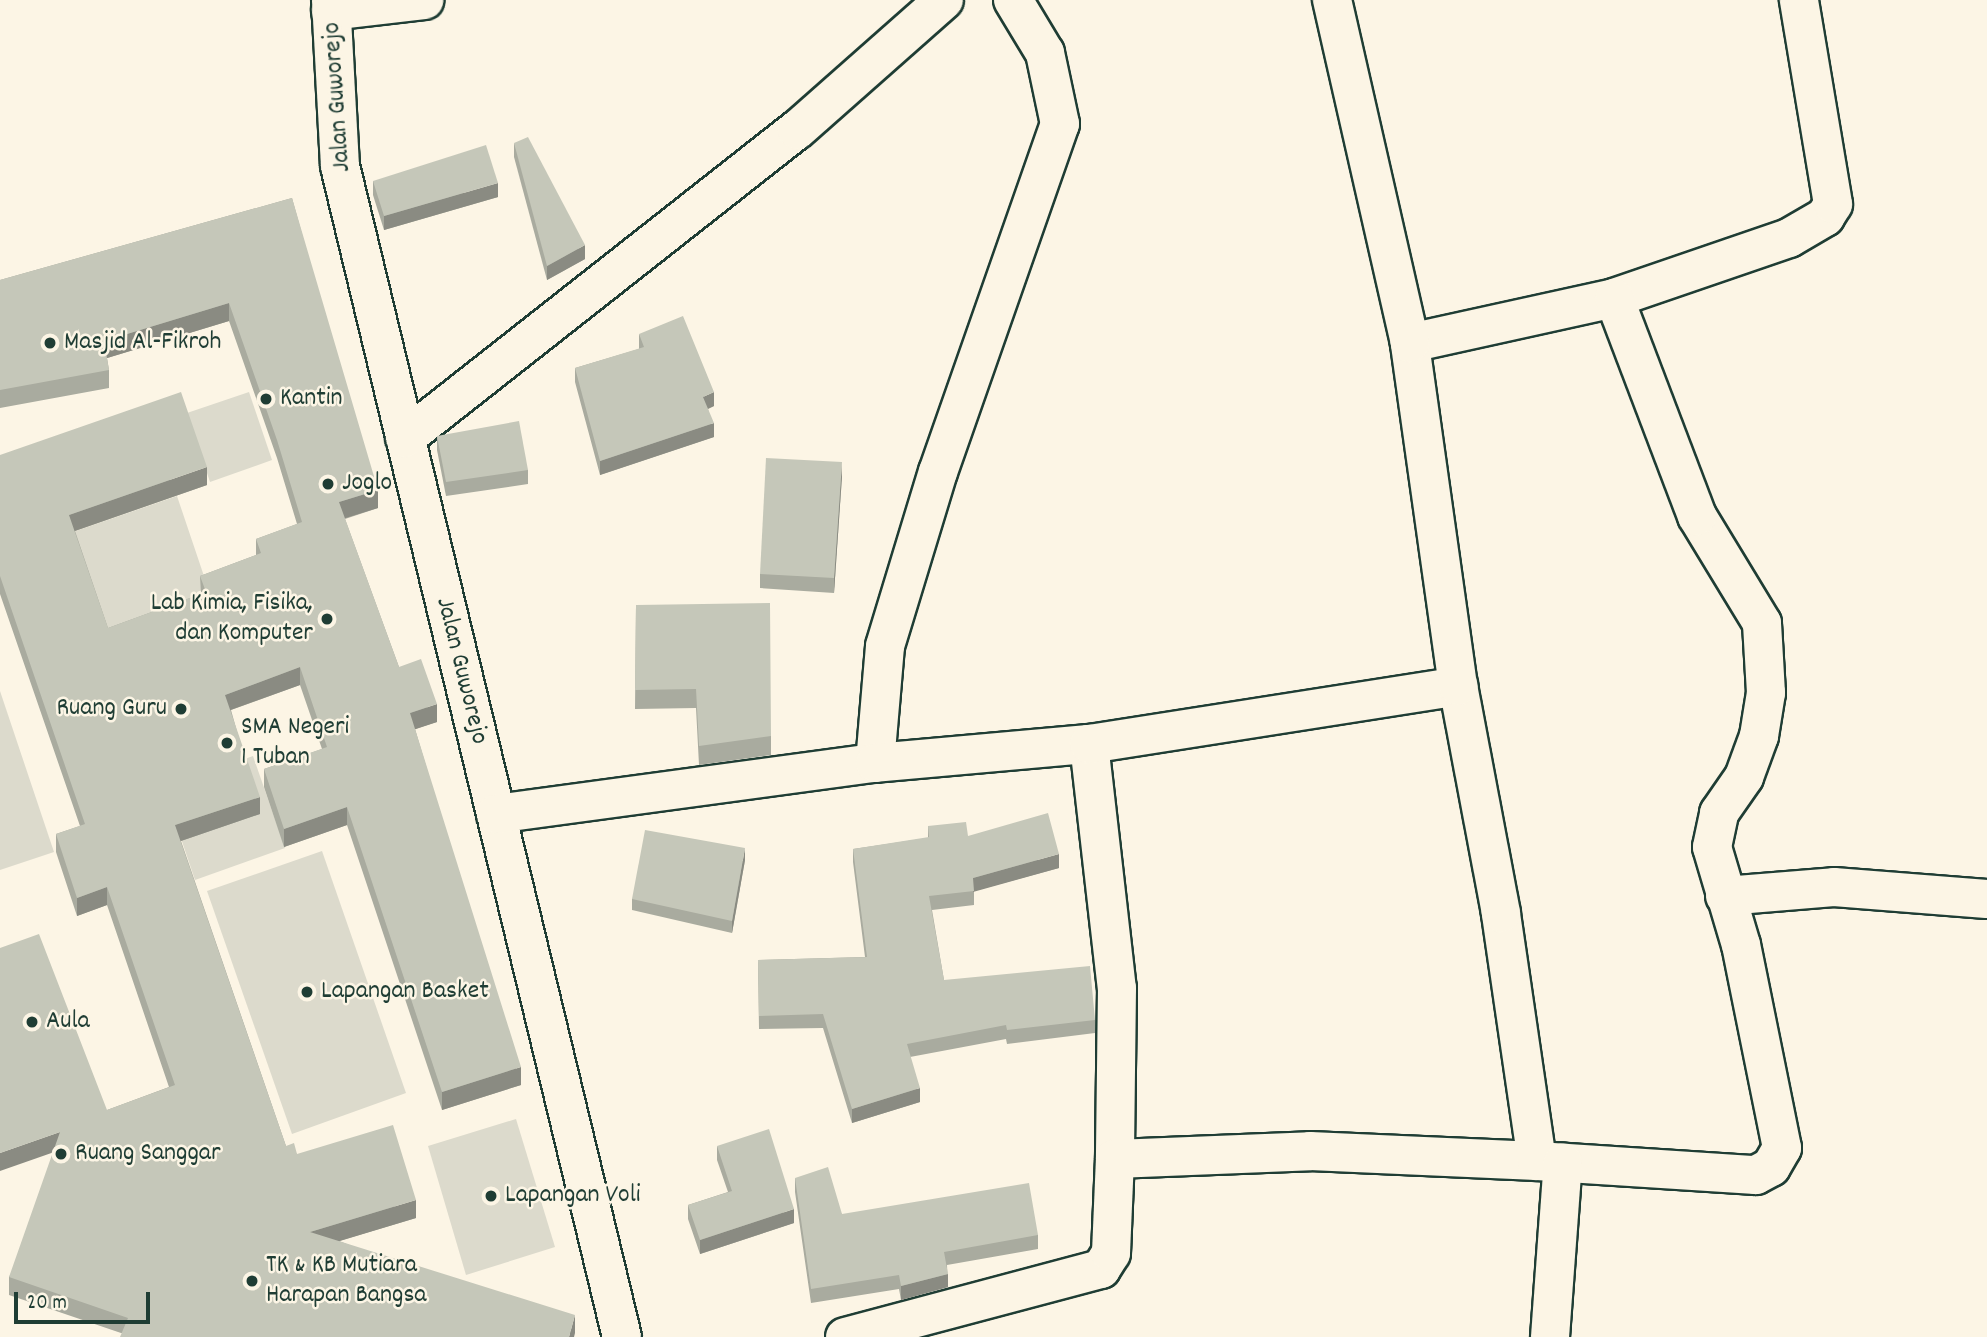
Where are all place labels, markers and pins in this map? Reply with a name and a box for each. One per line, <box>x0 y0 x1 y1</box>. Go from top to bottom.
place label: Masjid Al-Fikroh <box>64 327 222 359</box>
marker: Masjid Al-Fikroh <box>42 335 58 351</box>
place label: Kantin <box>280 383 343 415</box>
marker: Kantin <box>258 391 274 407</box>
place label: Joglo <box>342 468 392 500</box>
marker: Joglo <box>320 476 336 492</box>
place label: Lab Kimia, Fisika, dan Komputer <box>151 588 313 650</box>
marker: Lab Kimia, Fisika, dan Komputer <box>319 611 335 627</box>
place label: Ruang Guru <box>56 693 167 725</box>
marker: Ruang Guru <box>173 701 189 717</box>
place label: SMA Negeri 1 Tuban <box>241 712 349 774</box>
marker: SMA Negeri 1 Tuban <box>219 735 235 751</box>
place label: Lapangan Basket <box>321 976 489 1008</box>
marker: Lapangan Basket <box>299 984 315 1000</box>
place label: Aula <box>46 1006 90 1038</box>
marker: Aula <box>24 1014 40 1030</box>
place label: Ruang Sanggar <box>75 1138 221 1170</box>
marker: Ruang Sanggar <box>53 1146 69 1162</box>
place label: Lapangan Voli <box>505 1180 641 1212</box>
marker: Lapangan Voli <box>483 1188 499 1204</box>
place label: TK & KB Mutiara Harapan Bangsa <box>266 1250 427 1312</box>
marker: TK & KB Mutiara Harapan Bangsa <box>244 1273 260 1289</box>

